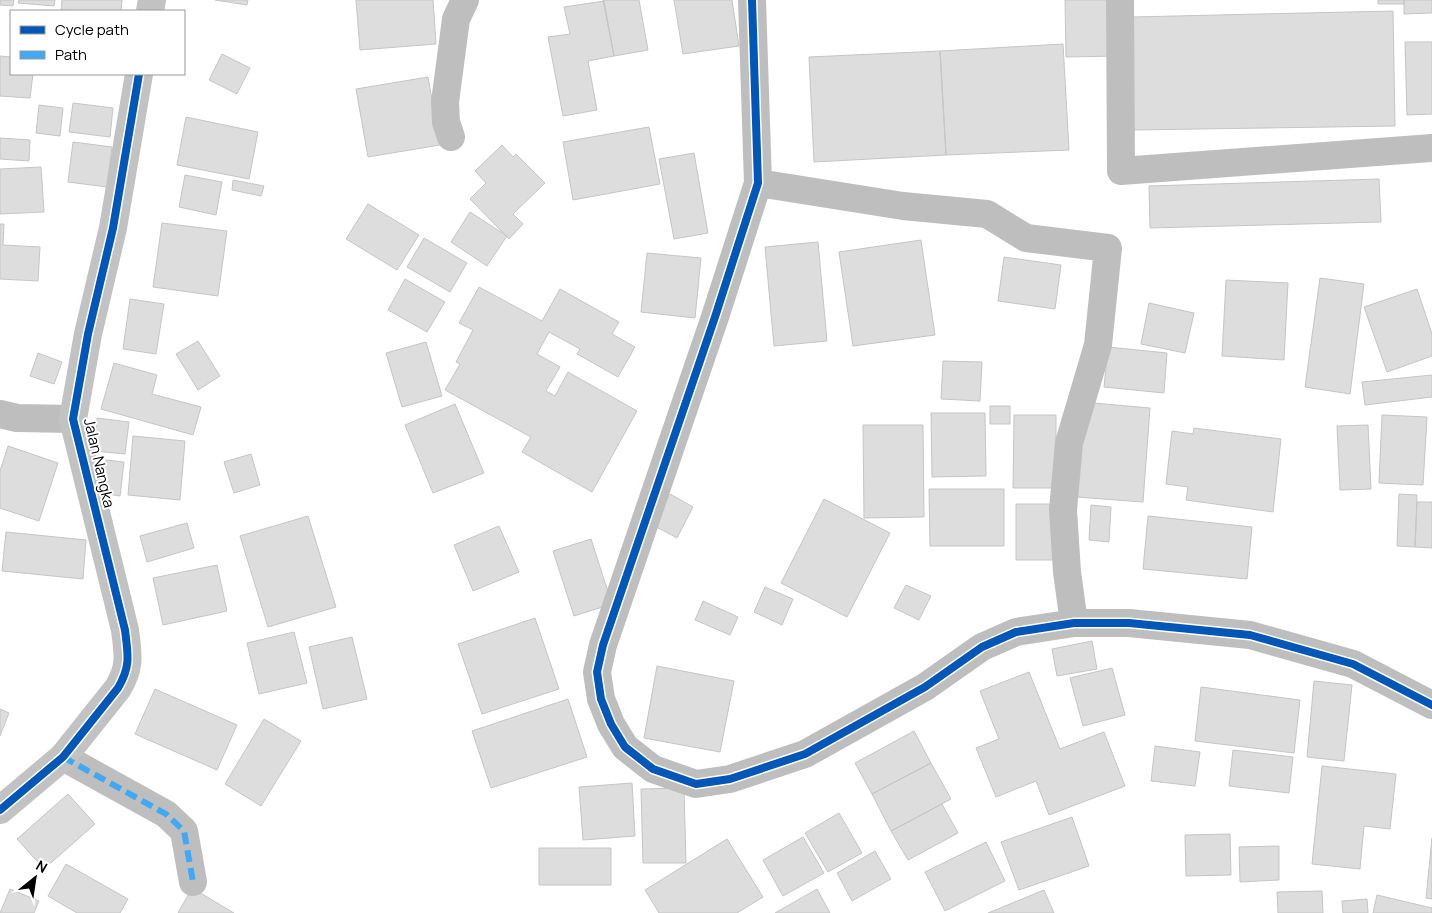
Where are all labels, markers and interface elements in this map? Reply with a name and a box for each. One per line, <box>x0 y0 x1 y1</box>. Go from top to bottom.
legend <box>10 10 185 75</box>
text: Cycle path <box>55 19 129 40</box>
text: Path <box>55 44 87 65</box>
street label: Jalan Nangka <box>79 416 120 510</box>
north arrow <box>10 853 60 903</box>
text: N <box>33 856 51 877</box>

